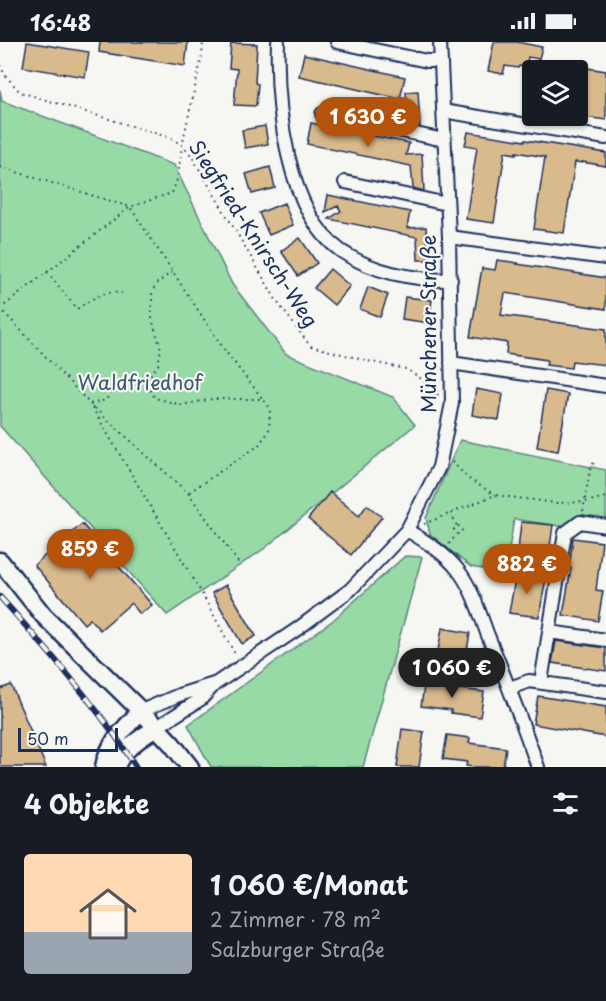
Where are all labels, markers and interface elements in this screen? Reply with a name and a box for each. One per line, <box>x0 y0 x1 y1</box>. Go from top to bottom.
text: 16:48 <box>30 5 91 38</box>
map controls <box>522 60 588 126</box>
button: layers <box>522 60 588 126</box>
pin: 1 630 € <box>313 97 423 148</box>
text: 1 630 € <box>329 101 407 131</box>
street label: Siegfried-Knirsch-Weg <box>182 134 326 333</box>
street label: Münchener Straße <box>413 235 443 413</box>
park label: Waldfriedhof <box>78 367 203 397</box>
pin: 859 € <box>48 529 132 580</box>
text: 859 € <box>61 533 119 563</box>
pin: 882 € <box>485 544 569 595</box>
text: 882 € <box>497 548 557 578</box>
pin: 1 060 € <box>397 648 507 699</box>
text: 1 060 € <box>412 652 492 682</box>
scale bar <box>18 725 118 752</box>
text: 50 m <box>27 726 68 750</box>
text: 4 Objekte <box>24 784 149 823</box>
icon: filters <box>549 787 582 820</box>
text: 1 060 €/Monat <box>210 865 409 904</box>
icon: home <box>72 878 144 950</box>
text: 2 Zimmer · 78 m² <box>210 904 381 934</box>
text: Salzburger Straße <box>210 934 385 964</box>

